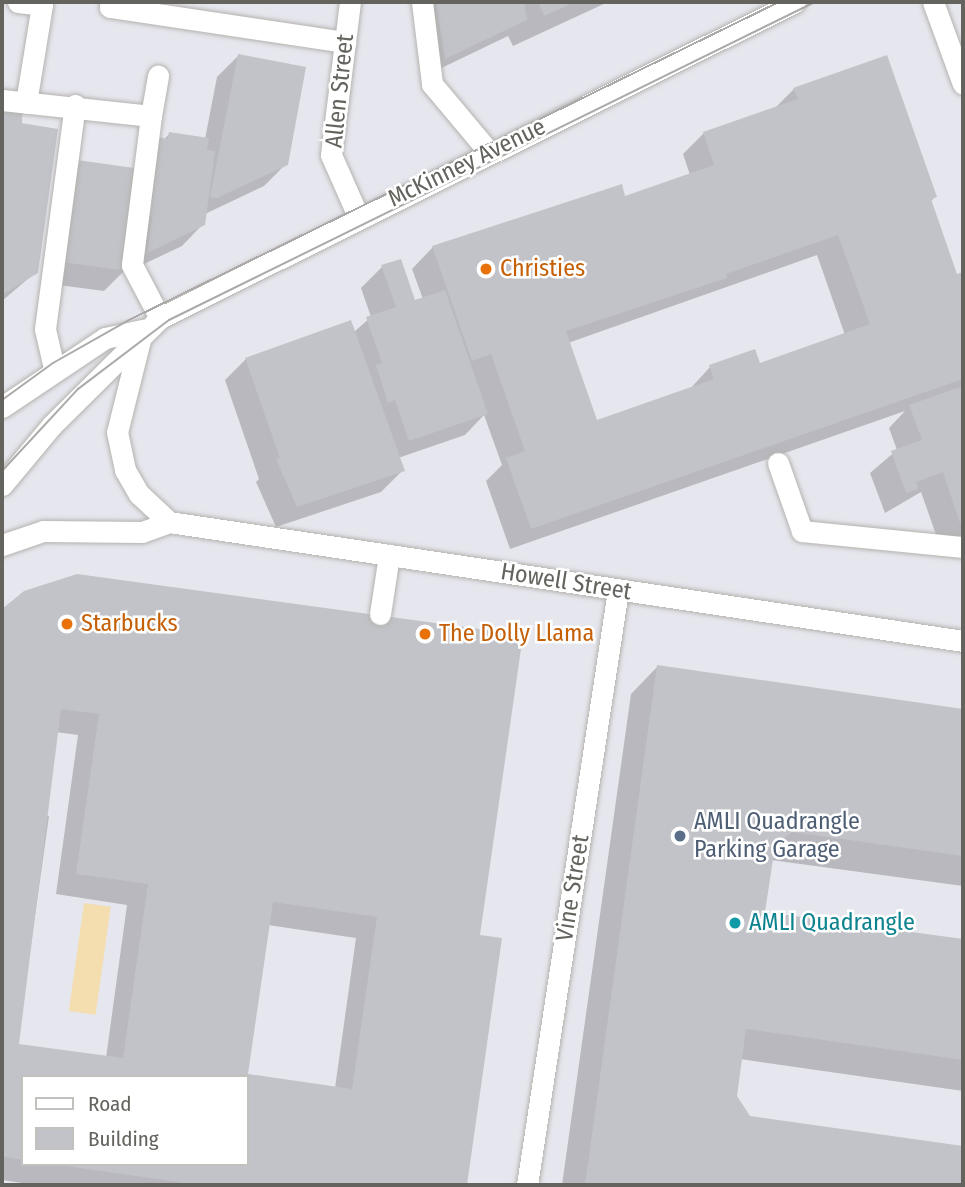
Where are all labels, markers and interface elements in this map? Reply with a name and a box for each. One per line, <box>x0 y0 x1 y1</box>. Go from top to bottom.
street label: Allen Street <box>320 33 360 149</box>
street label: McKinney Avenue <box>384 112 550 214</box>
place label: Christies <box>500 255 585 283</box>
marker: Christies <box>478 261 494 277</box>
street label: Howell Street <box>499 557 633 607</box>
place label: Starbucks <box>81 610 178 638</box>
marker: Starbucks <box>59 616 75 632</box>
place label: The Dolly Llama <box>439 620 594 648</box>
marker: The Dolly Llama <box>417 626 433 642</box>
place label: AMLI Quadrangle Parking Garage <box>694 808 860 864</box>
marker: AMLI Quadrangle Parking Garage <box>672 828 688 844</box>
street label: Vine Street <box>550 833 596 943</box>
place label: AMLI Quadrangle <box>749 909 915 937</box>
marker: AMLI Quadrangle <box>727 915 743 931</box>
legend <box>21 1075 248 1166</box>
text: Road <box>88 1091 132 1117</box>
text: Building <box>88 1126 159 1152</box>

